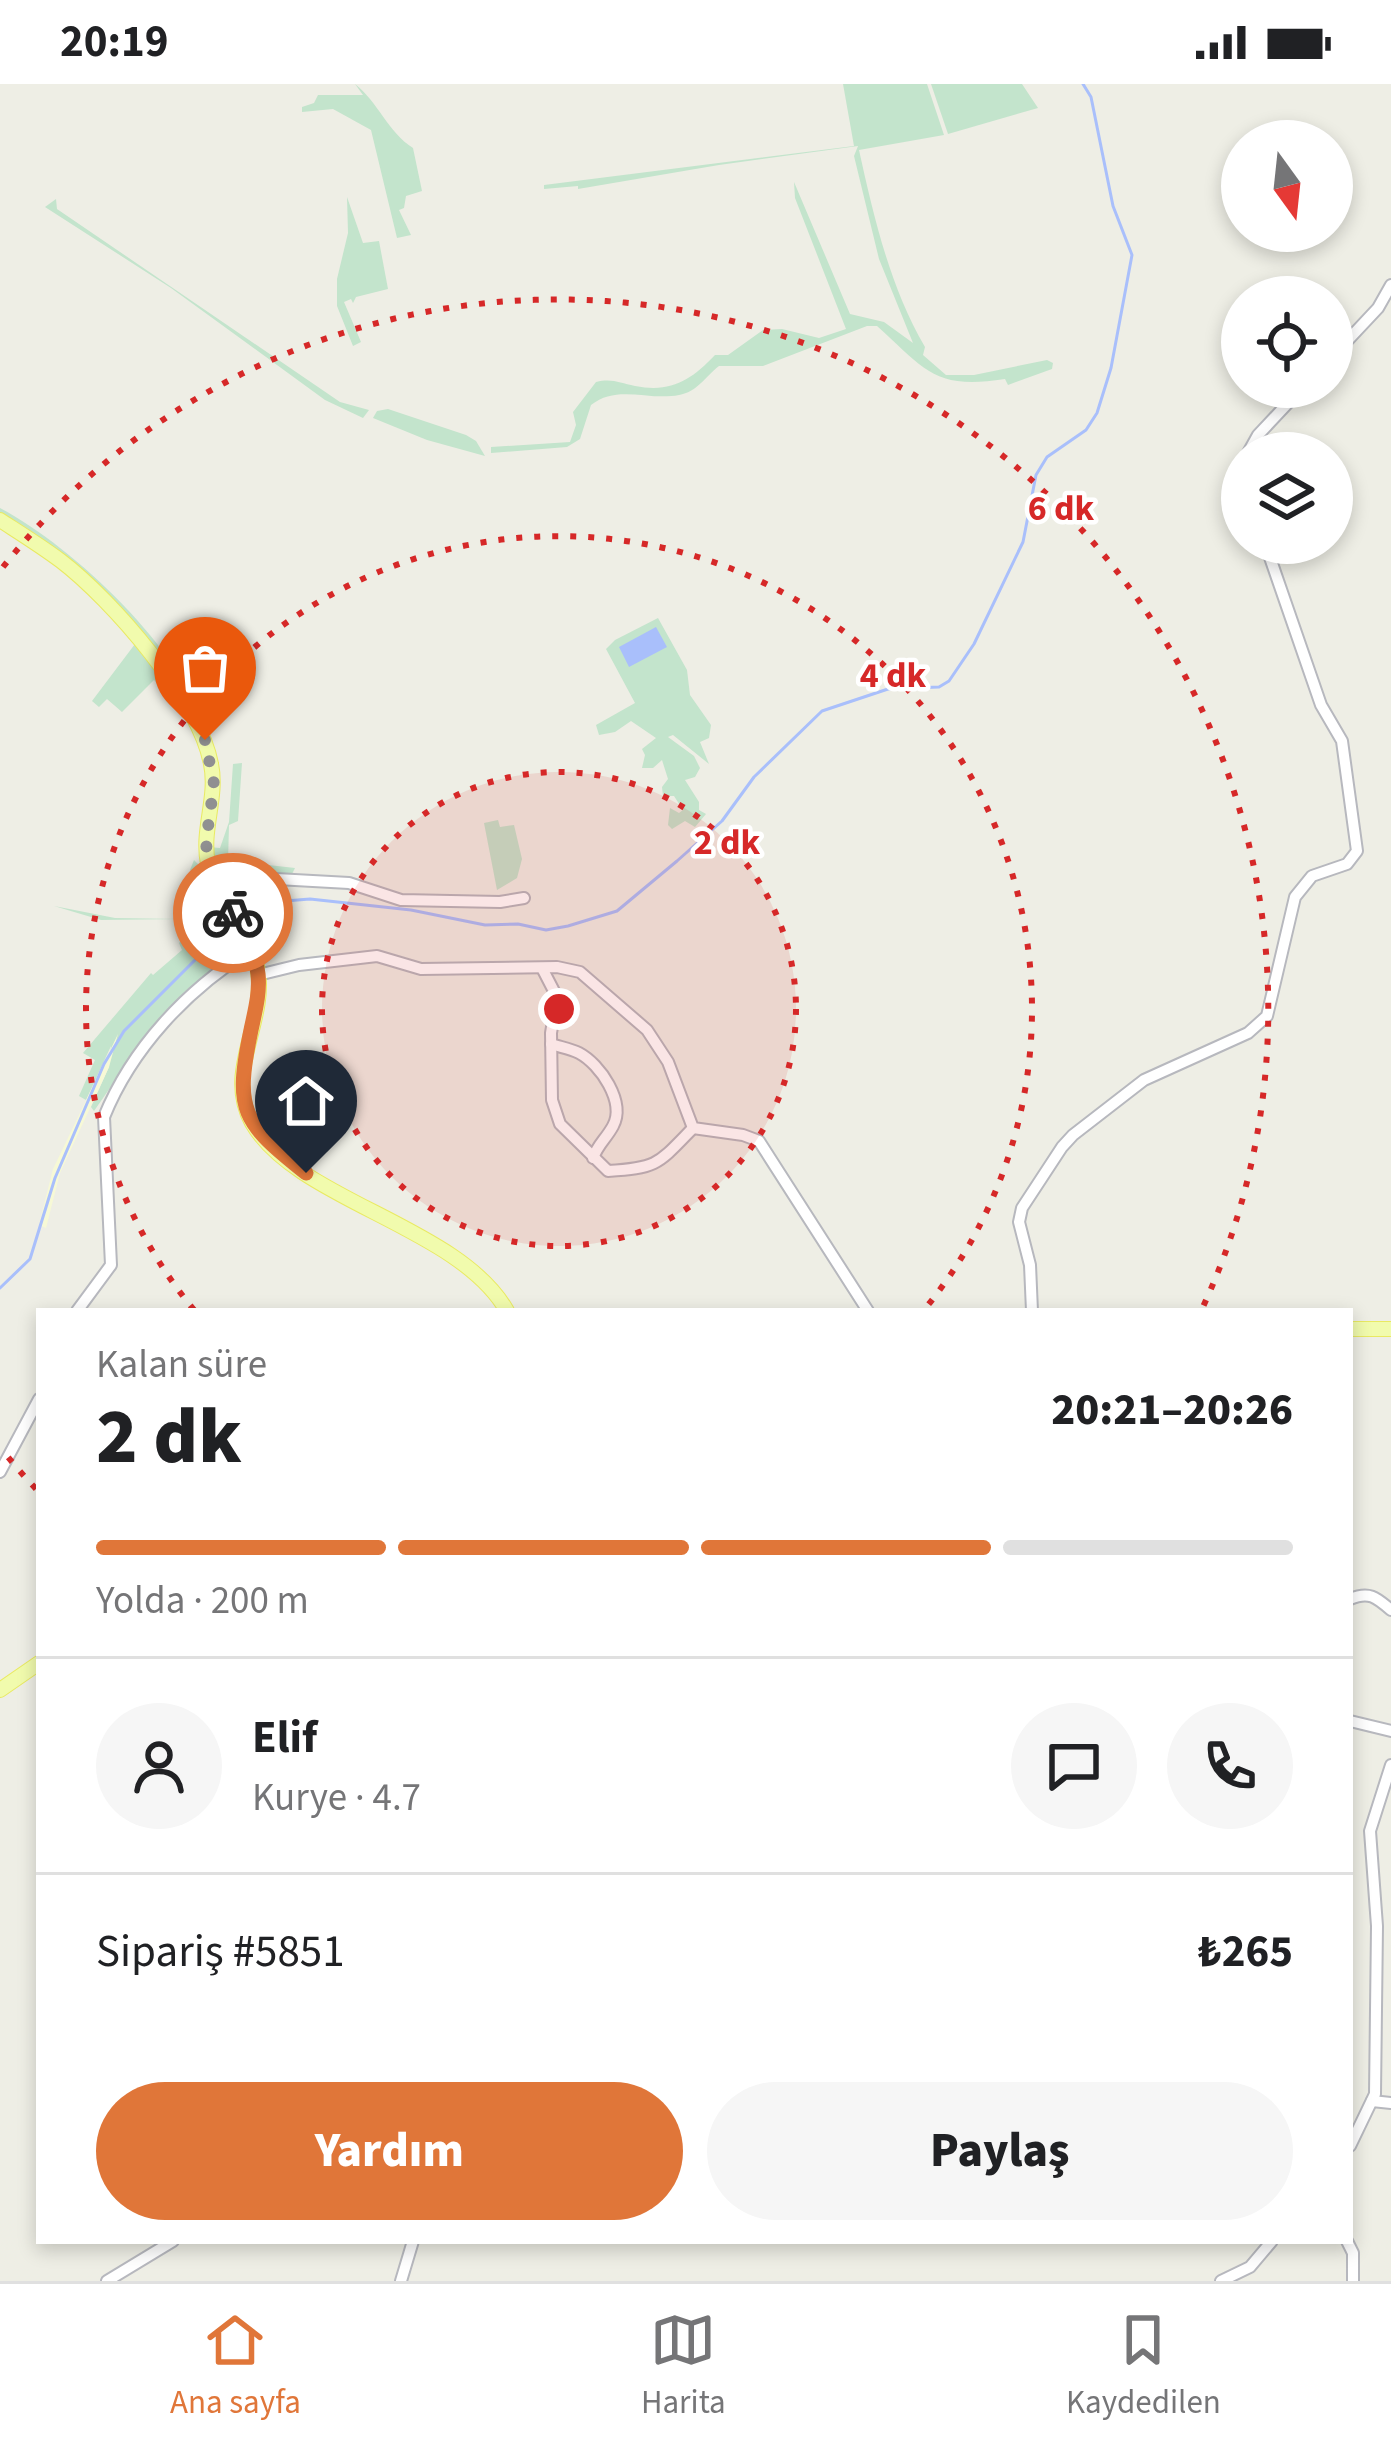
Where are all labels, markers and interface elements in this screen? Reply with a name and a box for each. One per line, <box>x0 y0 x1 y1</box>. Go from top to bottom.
text: 20:19 <box>60 10 169 74</box>
north arrow <box>1221 120 1353 252</box>
map controls <box>1221 120 1353 564</box>
button: locate <box>1221 276 1353 408</box>
button: layers <box>1221 432 1353 564</box>
text: 6 dk <box>1028 483 1095 534</box>
pin <box>154 617 256 740</box>
icon: bag <box>172 635 238 701</box>
text: 4 dk <box>860 650 927 701</box>
text: 2 dk <box>694 817 761 868</box>
courier <box>173 853 293 973</box>
icon: bike <box>200 880 266 946</box>
centre of rings <box>538 988 580 1030</box>
pin <box>255 1050 357 1173</box>
icon: home <box>273 1068 339 1134</box>
text: Kalan süre <box>96 1337 267 1393</box>
text: 20:21–20:26 <box>1051 1378 1293 1442</box>
text: 2 dk <box>96 1382 242 1493</box>
text: Yolda · 200 m <box>96 1573 309 1629</box>
button: person <box>96 1703 222 1829</box>
button: chat <box>1011 1703 1137 1829</box>
button: phone <box>1167 1703 1293 1829</box>
text: Elif <box>252 1706 317 1770</box>
text: Kurye · 4.7 <box>252 1770 421 1826</box>
text: Sipariş #5851 <box>96 1920 345 1984</box>
text: ₺265 <box>1198 1920 1293 1984</box>
button: Yardım <box>96 2082 683 2220</box>
button: Paylaş <box>707 2082 1293 2220</box>
tab: Ana sayfa <box>170 2307 301 2426</box>
tab: Harita <box>641 2307 726 2426</box>
tab: Kaydedilen <box>1066 2307 1221 2426</box>

